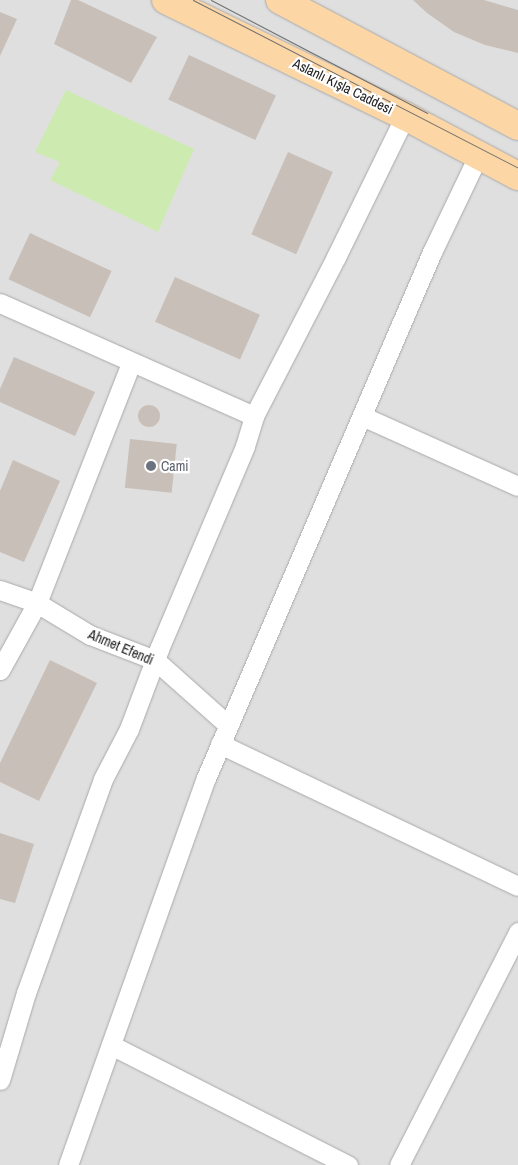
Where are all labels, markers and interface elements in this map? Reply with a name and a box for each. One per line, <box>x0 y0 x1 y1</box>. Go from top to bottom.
street label: Aslanlı Kışla Caddesi <box>290 55 396 117</box>
place label: Cami <box>161 458 188 474</box>
marker: Cami <box>145 460 157 472</box>
street label: Ahmet Efendi <box>86 626 156 668</box>

